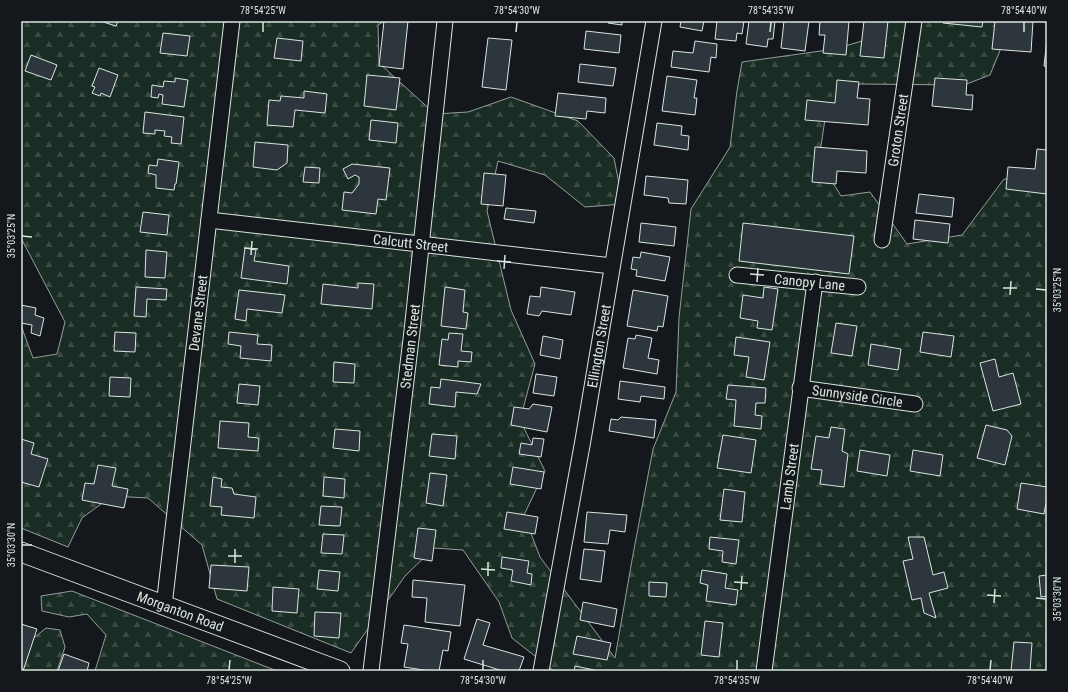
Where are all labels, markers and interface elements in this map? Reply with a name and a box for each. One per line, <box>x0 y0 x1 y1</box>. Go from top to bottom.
text: 78°54'25"W <box>240 5 286 16</box>
text: 78°54'30"W <box>494 5 540 16</box>
text: 78°54'35"W <box>748 5 794 16</box>
text: 78°54'40"W <box>1001 5 1047 16</box>
street label: Groton Street <box>885 93 911 168</box>
text: 35°03'25"N <box>6 214 17 258</box>
street label: Calcutt Street <box>372 231 449 255</box>
text: 35°03'25"N <box>1052 268 1063 312</box>
street label: Canopy Lane <box>773 271 846 294</box>
street label: Devane Street <box>186 274 210 352</box>
street label: Stedman Street <box>397 303 423 390</box>
street label: Ellington Street <box>584 303 614 389</box>
street label: Sunnyside Circle <box>811 382 904 410</box>
street label: Lamb Street <box>777 442 802 511</box>
text: 35°03'30"N <box>6 523 17 567</box>
text: 35°03'30"N <box>1052 577 1063 621</box>
street label: Morganton Road <box>135 588 226 635</box>
text: 78°54'25"W <box>206 675 252 686</box>
text: 78°54'30"W <box>460 675 506 686</box>
text: 78°54'35"W <box>714 675 760 686</box>
text: 78°54'40"W <box>967 675 1013 686</box>

